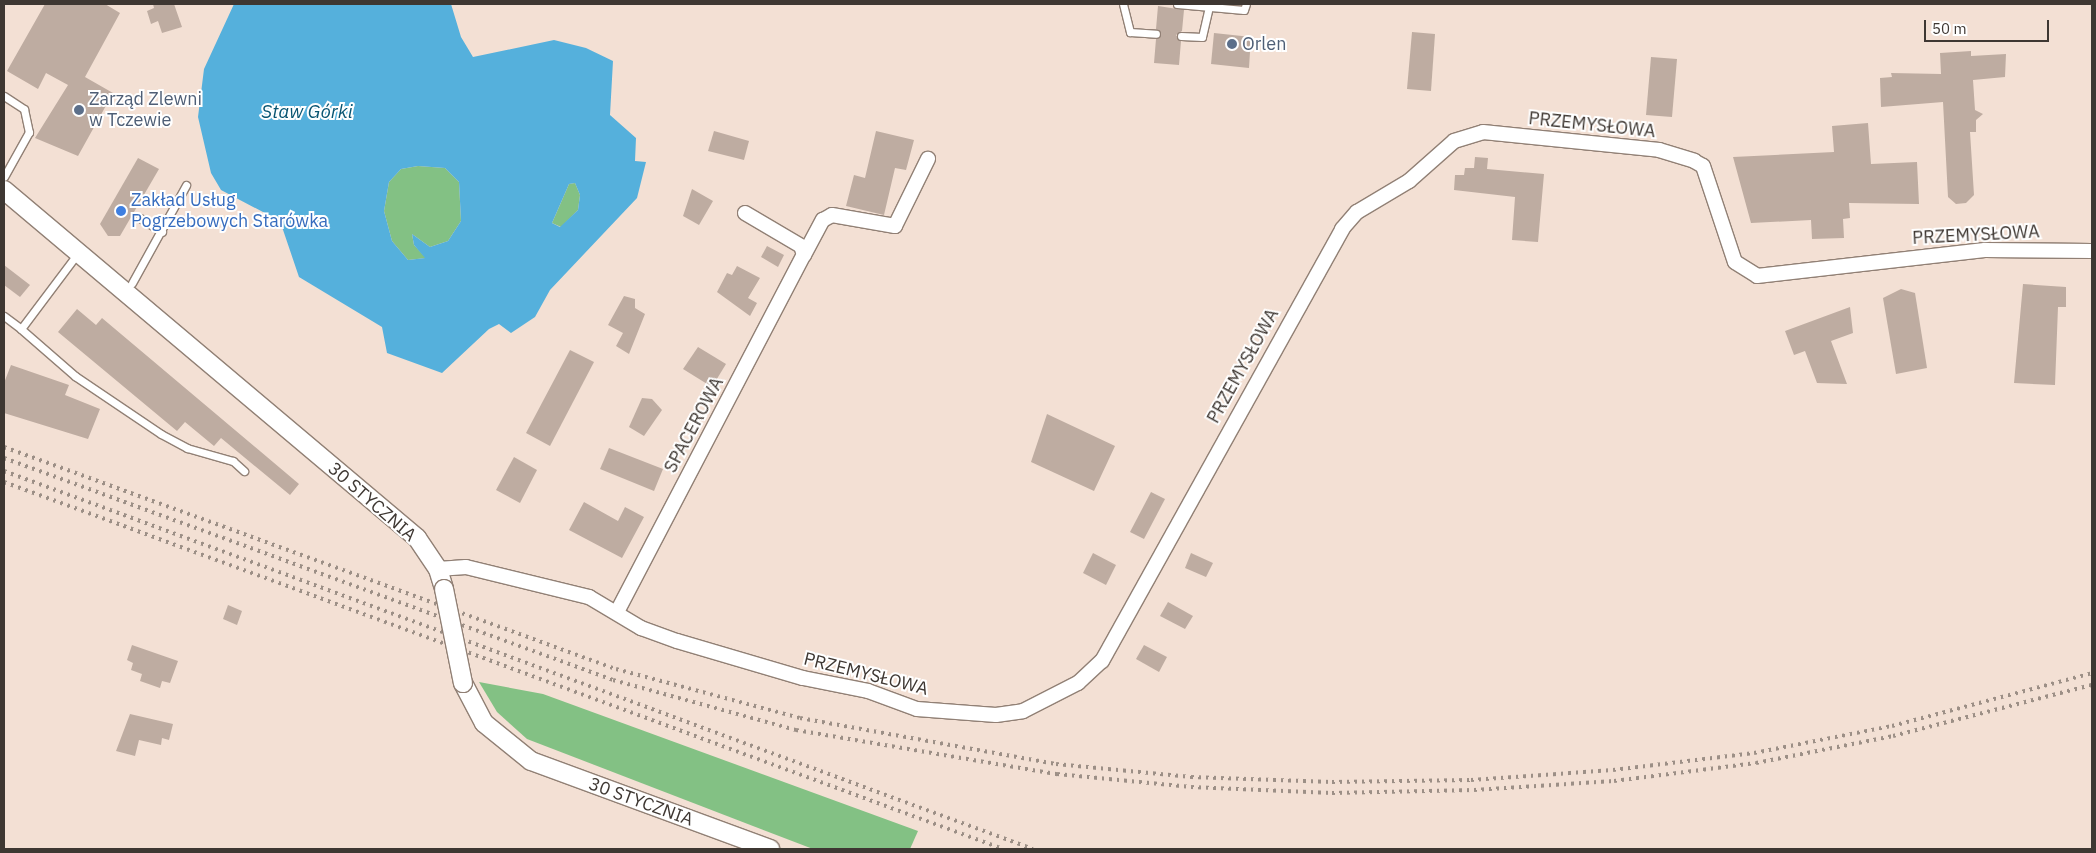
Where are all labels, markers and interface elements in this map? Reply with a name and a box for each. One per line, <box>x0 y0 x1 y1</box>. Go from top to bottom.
scale bar <box>1926 10 2051 42</box>
text: 50 m <box>1932 19 1967 38</box>
place label: Orlen <box>1242 33 1286 55</box>
marker: Orlen <box>1226 38 1238 50</box>
place label: Zarząd Zlewni w Tczewie <box>89 89 202 132</box>
water label: Staw Górki <box>261 101 353 123</box>
marker: Zarząd Zlewni w Tczewie <box>73 104 85 116</box>
street label: PRZEMYSŁOWA <box>1527 108 1657 142</box>
place label: Zakład Usług Pogrzebowych Starówka <box>131 190 328 232</box>
marker: Zakład Usług Pogrzebowych Starówka <box>115 205 127 217</box>
street label: PRZEMYSŁOWA <box>1912 221 2040 249</box>
street label: PRZEMYSŁOWA <box>1203 305 1283 427</box>
street label: SPACEROWA <box>660 374 728 476</box>
street label: 30 STYCZNIA <box>324 458 420 546</box>
street label: PRZEMYSŁOWA <box>801 648 931 700</box>
street label: 30 STYCZNIA <box>586 773 696 831</box>

